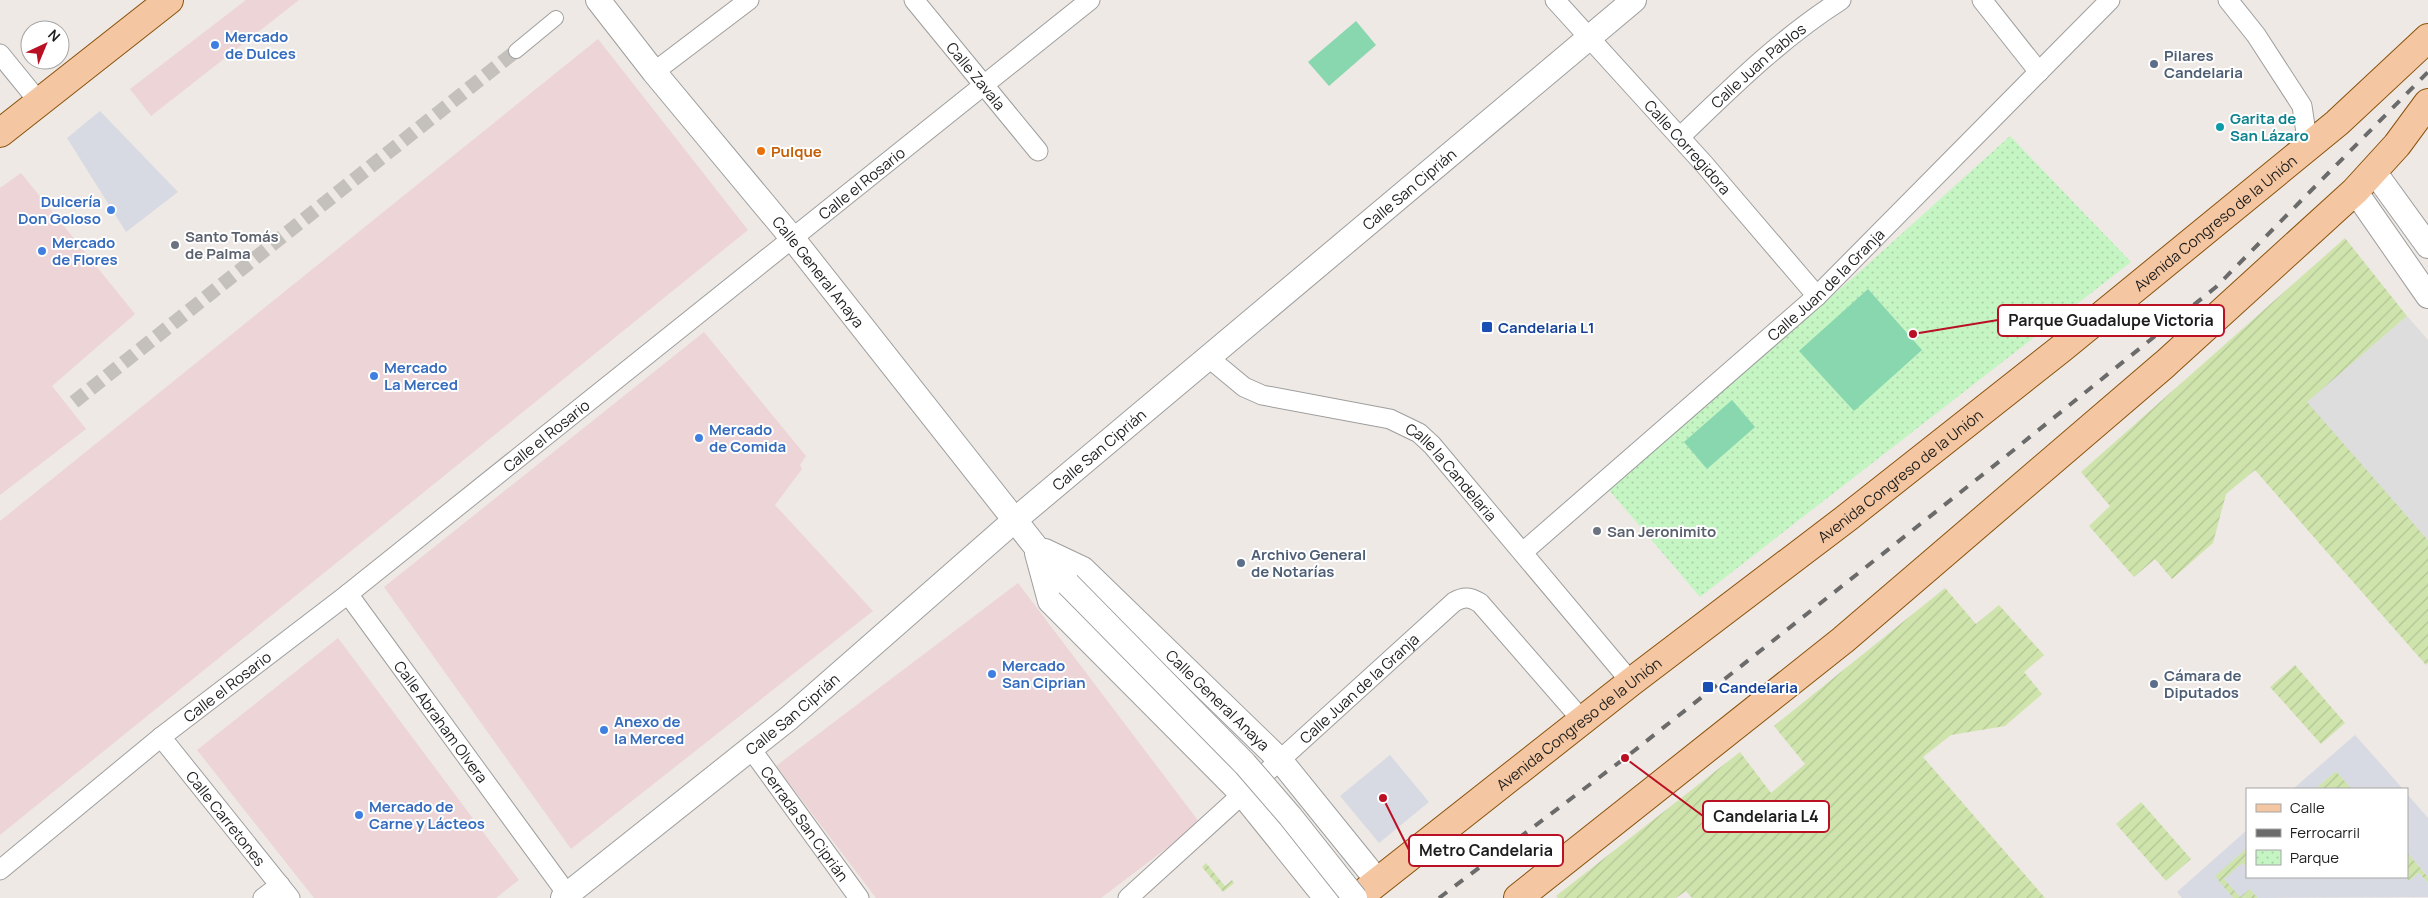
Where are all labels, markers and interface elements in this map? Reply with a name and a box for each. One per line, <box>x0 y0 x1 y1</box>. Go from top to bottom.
street label: Calle Juan Pablos <box>1706 18 1810 113</box>
north arrow <box>20 20 70 70</box>
text: N <box>44 25 65 46</box>
place label: Mercado de Dulces <box>225 26 296 64</box>
street label: Calle Zavala <box>942 37 1010 114</box>
marker: Mercado de Dulces <box>209 39 221 51</box>
place label: Pilares Candelaria <box>2164 45 2243 83</box>
marker: Pilares Candelaria <box>2148 58 2160 70</box>
street label: Calle Corregidora <box>1640 95 1736 199</box>
place label: Garita de San Lázaro <box>2230 108 2309 146</box>
marker: Garita de San Lázaro <box>2214 121 2226 133</box>
place label: Pulque <box>771 141 822 162</box>
street label: Calle el Rosario <box>814 142 909 224</box>
street label: Calle San Ciprián <box>1358 143 1461 235</box>
marker: Pulque <box>755 145 767 157</box>
street label: Avenida Congreso de la Unión <box>2129 150 2301 296</box>
place label: Dulcería Don Goloso <box>18 191 101 229</box>
marker: Dulcería Don Goloso <box>105 204 117 216</box>
street label: Calle General Anaya <box>768 212 869 332</box>
street label: Calle Juan de la Granja <box>1762 224 1889 345</box>
place label: Santo Tomás de Palma <box>185 226 279 264</box>
place label: Mercado de Flores <box>52 232 118 270</box>
marker: Santo Tomás de Palma <box>169 239 181 251</box>
marker: Mercado de Flores <box>36 245 48 257</box>
callout: Parque Guadalupe Victoria <box>1998 305 2224 336</box>
text: Parque Guadalupe Victoria <box>2008 309 2214 331</box>
place label: Candelaria L1 <box>1498 317 1595 338</box>
marker: Candelaria L1 <box>1480 320 1494 334</box>
place label: Mercado La Merced <box>384 357 458 395</box>
marker: Mercado La Merced <box>368 370 380 382</box>
street label: Calle el Rosario <box>498 394 594 477</box>
street label: Calle San Ciprián <box>1047 404 1150 495</box>
street label: Avenida Congreso de la Unión <box>1813 404 1987 547</box>
street label: Calle la Candelaria <box>1402 418 1502 526</box>
place label: Mercado de Comida <box>709 419 786 457</box>
marker: Mercado de Comida <box>693 432 705 444</box>
place label: San Jeronimito <box>1607 521 1716 542</box>
marker: San Jeronimito <box>1591 525 1603 537</box>
place label: Archivo General de Notarías <box>1251 544 1366 582</box>
marker: Archivo General de Notarías <box>1235 557 1247 569</box>
street label: Calle Juan de la Granja <box>1295 629 1423 748</box>
street label: Calle General Anaya <box>1161 645 1274 755</box>
street label: Calle el Rosario <box>179 646 275 727</box>
street label: Avenida Congreso de la Unión <box>1491 652 1666 795</box>
place label: Mercado San Ciprian <box>1002 655 1086 693</box>
street label: Calle Abraham Olvera <box>389 656 493 787</box>
place label: Cámara de Diputados <box>2164 665 2242 703</box>
street label: Calle San Ciprián <box>741 668 844 759</box>
marker: Mercado San Ciprian <box>986 668 998 680</box>
place label: Candelaria <box>1719 677 1798 698</box>
marker: Cámara de Diputados <box>2148 678 2160 690</box>
marker: Candelaria <box>1701 680 1715 694</box>
place label: Anexo de la Merced <box>614 711 684 749</box>
marker: Anexo de la Merced <box>598 724 610 736</box>
street label: Cerrada San Ciprián <box>756 762 854 885</box>
street label: Calle Carretones <box>181 766 271 870</box>
legend <box>2246 788 2408 878</box>
place label: Mercado de Carne y Lácteos <box>369 796 485 834</box>
text: Calle <box>2290 797 2325 818</box>
callout: Candelaria L4 <box>1703 801 1829 832</box>
text: Candelaria L4 <box>1713 805 1819 827</box>
marker: Mercado de Carne y Lácteos <box>353 809 365 821</box>
text: Ferrocarril <box>2290 822 2360 843</box>
callout: Metro Candelaria <box>1409 835 1563 866</box>
text: Metro Candelaria <box>1419 839 1553 861</box>
text: Parque <box>2290 847 2339 868</box>

